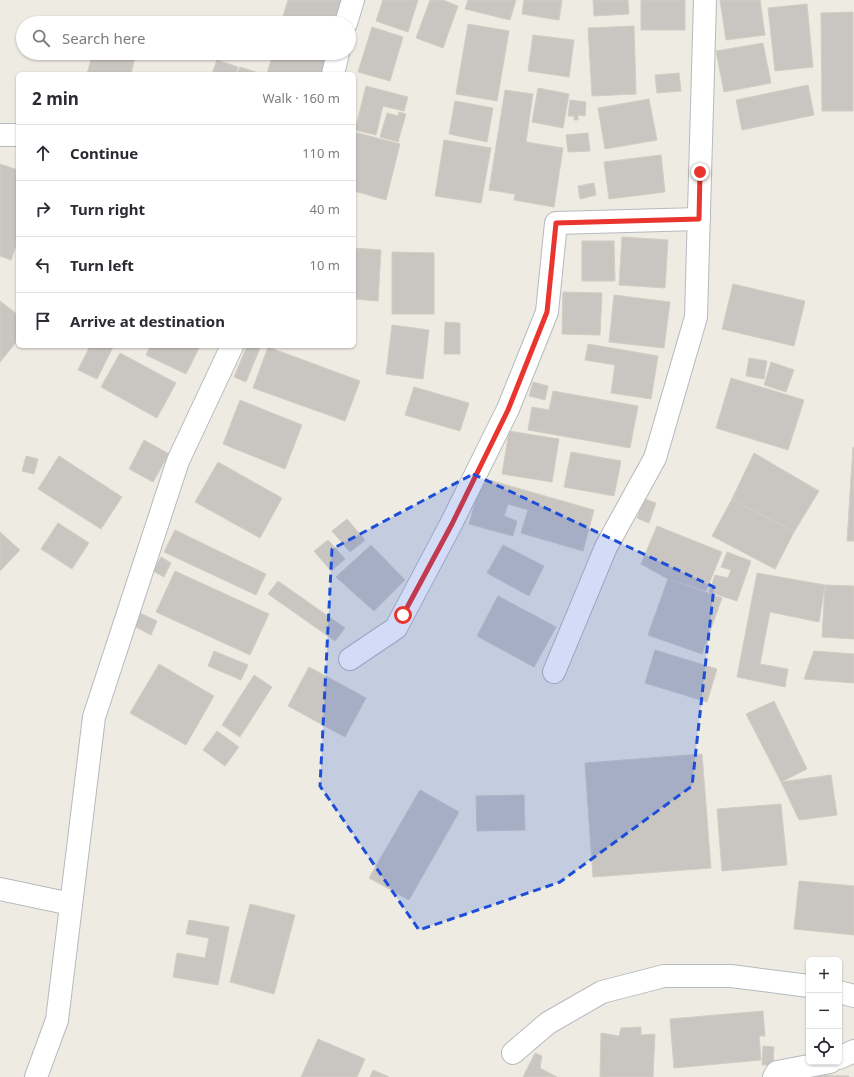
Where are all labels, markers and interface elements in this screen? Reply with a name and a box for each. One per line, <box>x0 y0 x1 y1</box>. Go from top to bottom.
search box <box>16 16 356 60</box>
icon: search <box>30 27 52 49</box>
text: Search here <box>62 28 145 48</box>
text: 2 min <box>32 87 79 110</box>
text: Walk · 160 m <box>262 89 340 107</box>
icon: ahead <box>32 142 54 164</box>
text: Continue <box>70 143 138 163</box>
text: 110 m <box>302 144 340 162</box>
route end <box>691 163 709 181</box>
icon: right <box>32 198 54 220</box>
text: Turn right <box>70 199 145 219</box>
text: 40 m <box>310 200 340 218</box>
icon: left <box>32 254 54 276</box>
text: Turn left <box>70 255 134 275</box>
text: 10 m <box>310 256 340 274</box>
icon: arrive <box>32 310 54 332</box>
text: Arrive at destination <box>70 311 225 331</box>
route start <box>394 606 412 624</box>
map controls <box>806 957 842 1065</box>
button: + <box>806 957 842 993</box>
button: − <box>806 993 842 1029</box>
button: locate <box>806 1029 842 1065</box>

